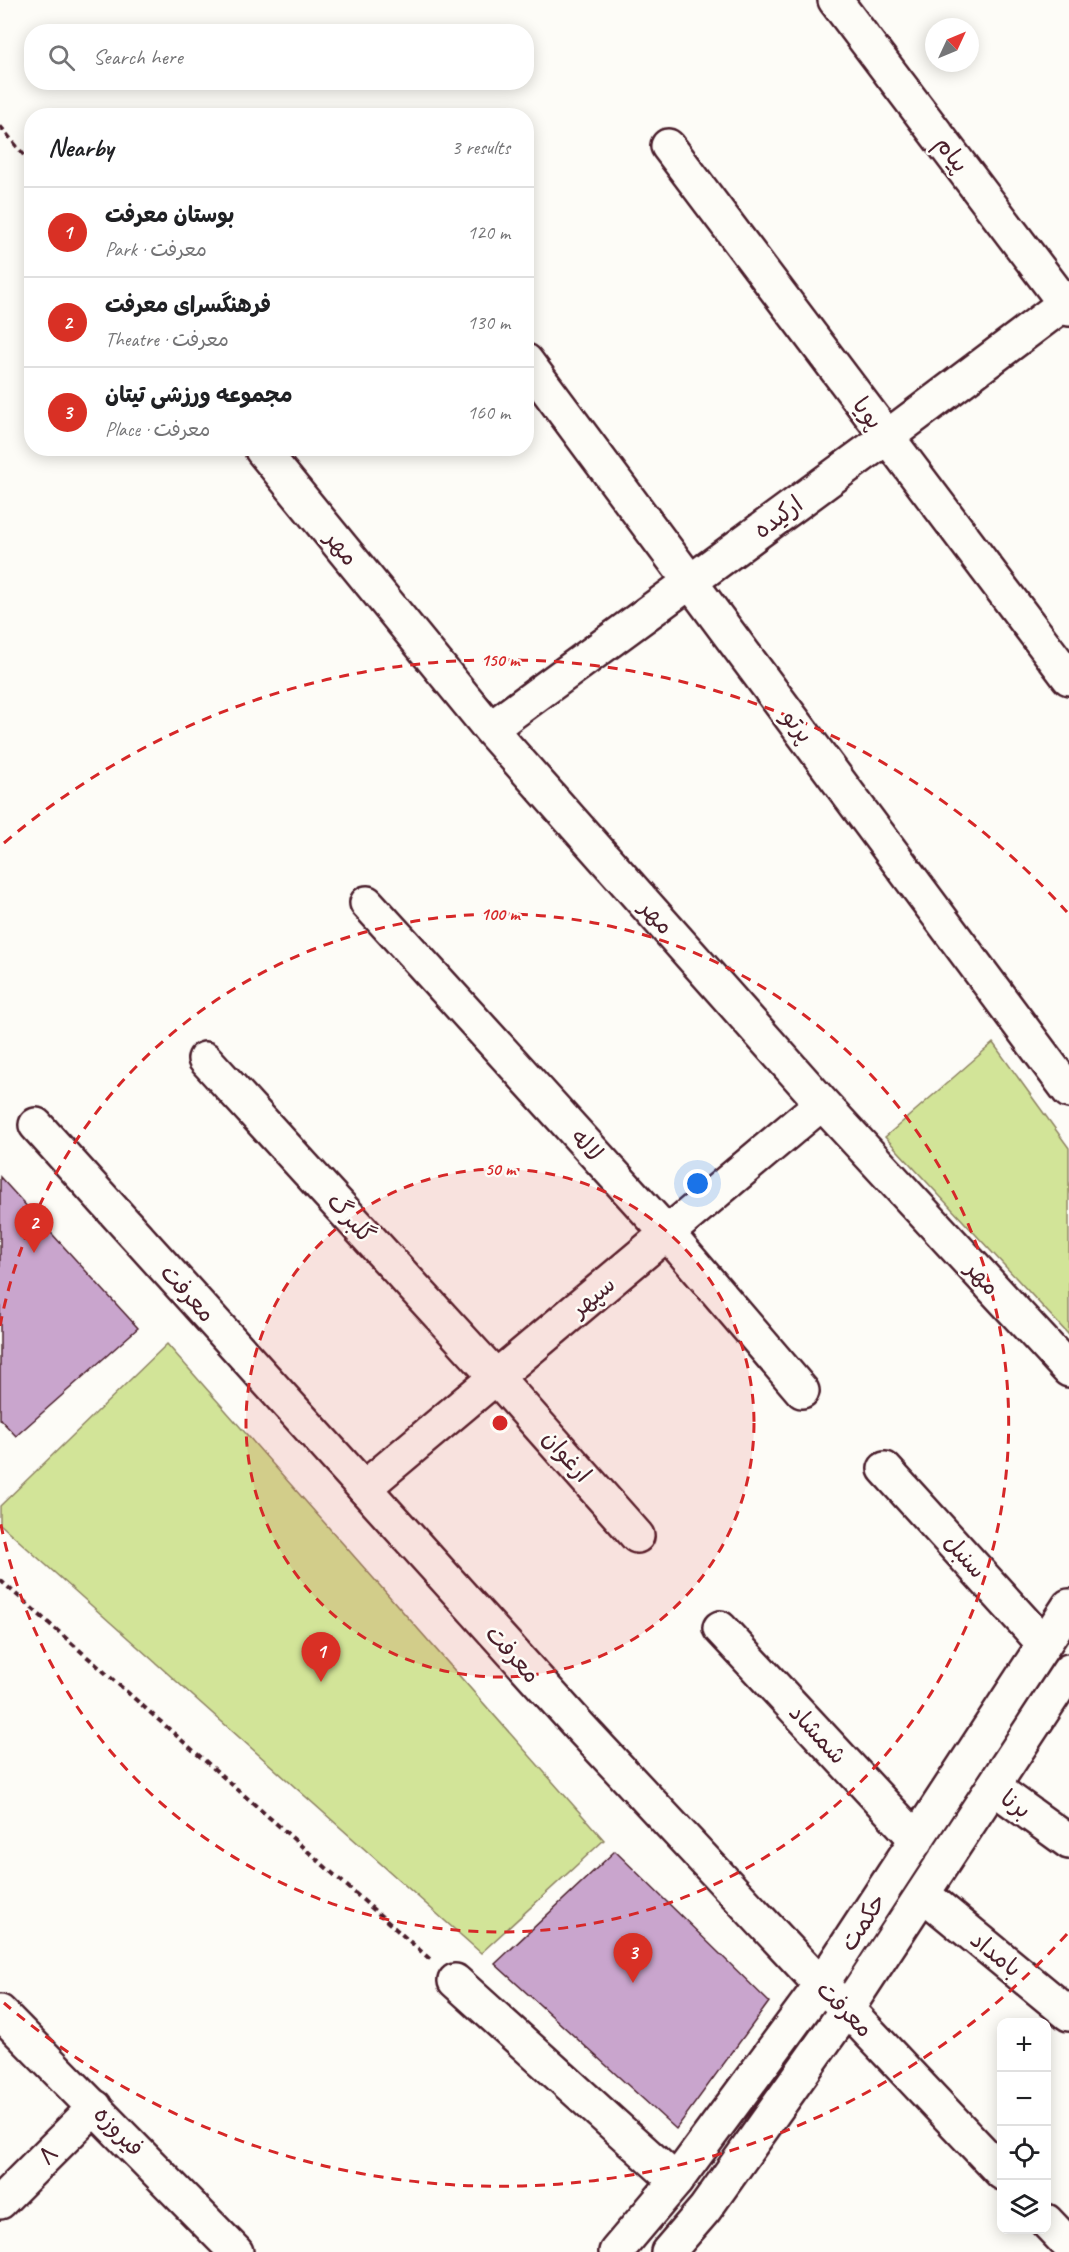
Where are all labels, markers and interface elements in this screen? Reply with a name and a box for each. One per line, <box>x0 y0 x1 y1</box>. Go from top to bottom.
north arrow <box>925 18 979 72</box>
search box <box>24 24 534 90</box>
icon: search <box>45 41 78 74</box>
text: Search here <box>93 43 183 71</box>
street label: پیام <box>926 130 975 180</box>
text: Nearby <box>48 131 113 164</box>
text: 3 results <box>451 135 510 160</box>
text: بوستان معرفت <box>105 201 234 229</box>
text: 1 <box>63 220 72 245</box>
text: 120 m <box>467 220 510 245</box>
text: Park · معرفت <box>105 237 207 262</box>
text: فرهنگسرای معرفت <box>105 291 271 319</box>
text: 2 <box>63 310 72 335</box>
text: 130 m <box>467 310 510 335</box>
text: Theatre · معرفت <box>105 327 229 352</box>
text: مجموعه ورزشی تیتان <box>105 381 292 409</box>
street label: پویا <box>846 391 890 435</box>
text: 3 <box>63 400 72 425</box>
text: 160 m <box>467 400 510 425</box>
text: Place · معرفت <box>105 417 210 442</box>
street label: ارکیده <box>747 489 809 545</box>
street label: مهر <box>318 523 365 572</box>
text: 150 m <box>481 649 521 671</box>
street label: پرتو <box>775 702 820 749</box>
street label: مهر <box>632 892 680 941</box>
text: 100 m <box>481 903 521 925</box>
street label: لاله <box>565 1122 609 1168</box>
text: 50 m <box>485 1158 517 1180</box>
your location <box>683 1169 712 1198</box>
street label: گلبرگ <box>320 1186 382 1250</box>
pin: 2 <box>15 1204 54 1253</box>
street label: مهر <box>958 1253 1006 1302</box>
street label: معرفت <box>154 1258 222 1328</box>
street label: سپهر <box>563 1269 621 1324</box>
centre of rings <box>490 1413 510 1433</box>
street label: ارغوان <box>536 1423 598 1489</box>
street label: سنبل <box>937 1527 993 1585</box>
street label: معرفت <box>479 1619 547 1689</box>
pin: 1 <box>302 1632 340 1682</box>
street label: شمشاد <box>783 1698 853 1770</box>
street label: برنا <box>995 1783 1037 1825</box>
street label: حکمت <box>833 1888 893 1956</box>
street label: بامداد <box>964 1924 1028 1984</box>
pin: 3 <box>614 1934 652 1983</box>
street label: معرفت <box>810 1974 880 2044</box>
map controls <box>997 2018 1051 2234</box>
button: + <box>997 2018 1051 2072</box>
button: − <box>997 2072 1051 2126</box>
street label: فیروزه <box>88 2099 150 2163</box>
button: locate <box>997 2126 1051 2180</box>
street label: ۸ <box>31 2138 65 2172</box>
button: layers <box>997 2180 1051 2234</box>

